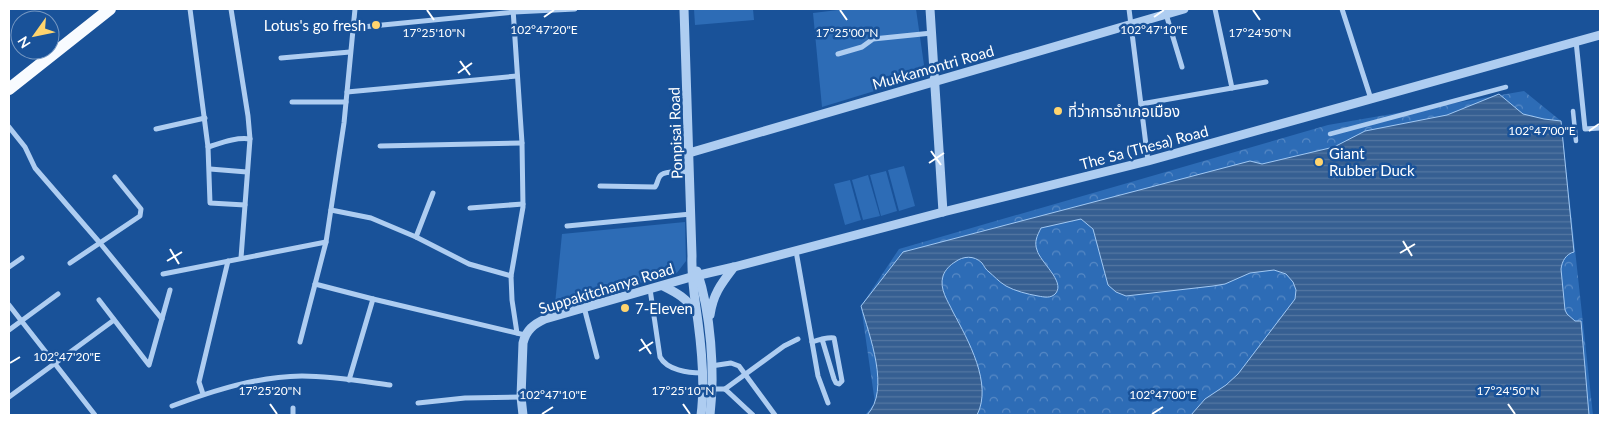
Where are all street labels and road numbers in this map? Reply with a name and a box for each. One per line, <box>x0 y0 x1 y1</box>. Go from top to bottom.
street label: Mukkamontri Road <box>870 41 996 93</box>
street label: Ponpisai Road <box>664 87 686 179</box>
street label: The Sa (Thesa) Road <box>1078 121 1210 173</box>
street label: Suppakitchanya Road <box>536 259 676 317</box>

